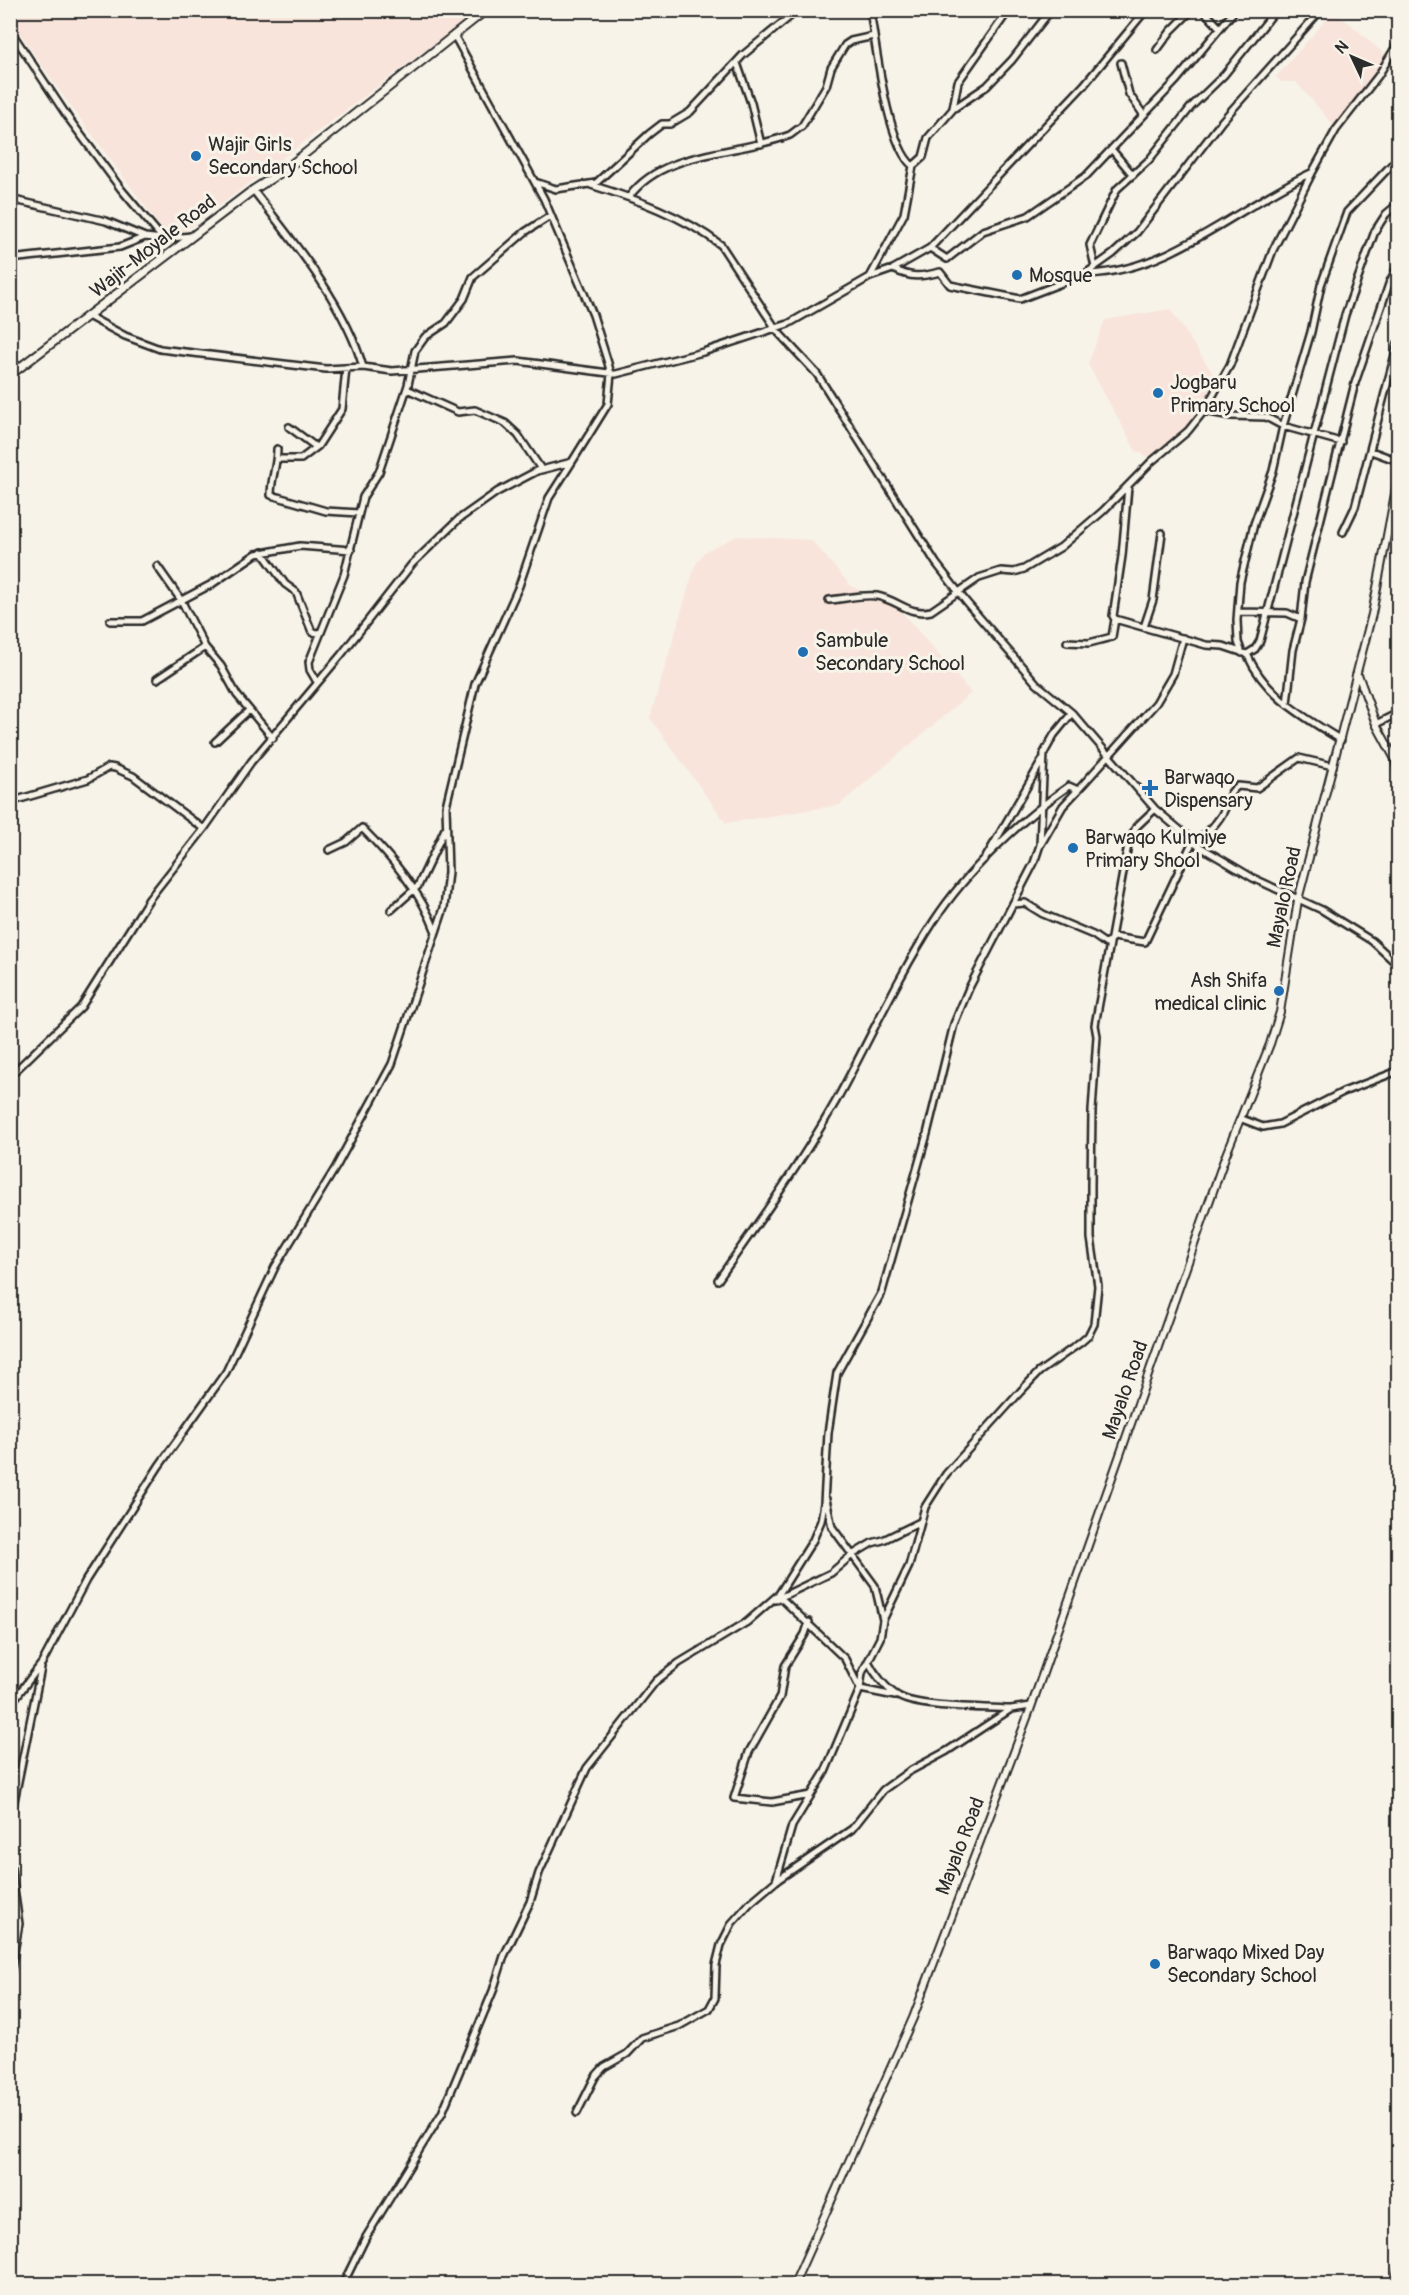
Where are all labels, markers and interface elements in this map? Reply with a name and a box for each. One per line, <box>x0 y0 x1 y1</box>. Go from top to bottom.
north arrow <box>1322 27 1382 87</box>
text: N <box>1331 36 1353 58</box>
place label: Wajir Girls Secondary School <box>208 132 358 180</box>
marker: Wajir Girls Secondary School <box>189 149 203 163</box>
street label: Wajir-Moyale Road <box>85 189 221 303</box>
place label: Mosque <box>1029 263 1093 288</box>
marker: Mosque <box>1010 268 1024 282</box>
place label: Jogbaru Primary School <box>1170 370 1295 418</box>
marker: Jogbaru Primary School <box>1151 386 1165 400</box>
place label: Sambule Secondary School <box>815 628 965 676</box>
marker: Sambule Secondary School <box>796 645 810 659</box>
place label: Barwaqo Dispensary <box>1164 765 1253 813</box>
marker: Barwaqo Dispensary <box>1141 779 1159 797</box>
place label: Barwaqo Kulmiye Primary Shool <box>1085 825 1227 873</box>
marker: Barwaqo Kulmiye Primary Shool <box>1066 841 1080 855</box>
street label: Mayalo Road <box>1261 844 1307 950</box>
place label: Ash Shifa medical clinic <box>1154 968 1267 1016</box>
marker: Ash Shifa medical clinic <box>1272 984 1286 998</box>
street label: Mayalo Road <box>1096 1337 1154 1443</box>
street label: Mayalo Road <box>930 1794 990 1898</box>
place label: Barwaqo Mixed Day Secondary School <box>1167 1940 1325 1988</box>
marker: Barwaqo Mixed Day Secondary School <box>1148 1957 1162 1971</box>

